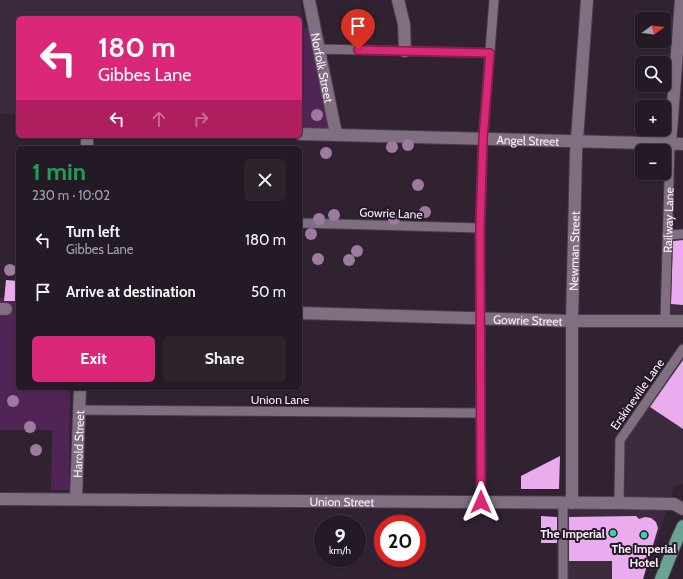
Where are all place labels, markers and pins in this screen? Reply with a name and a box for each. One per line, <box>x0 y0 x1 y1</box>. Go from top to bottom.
pin <box>341 9 375 50</box>
place label: The Imperial <box>540 526 605 541</box>
marker: The Imperial <box>608 528 618 538</box>
marker: The Imperial Hotel <box>639 530 649 540</box>
place label: The Imperial Hotel <box>612 541 676 570</box>

